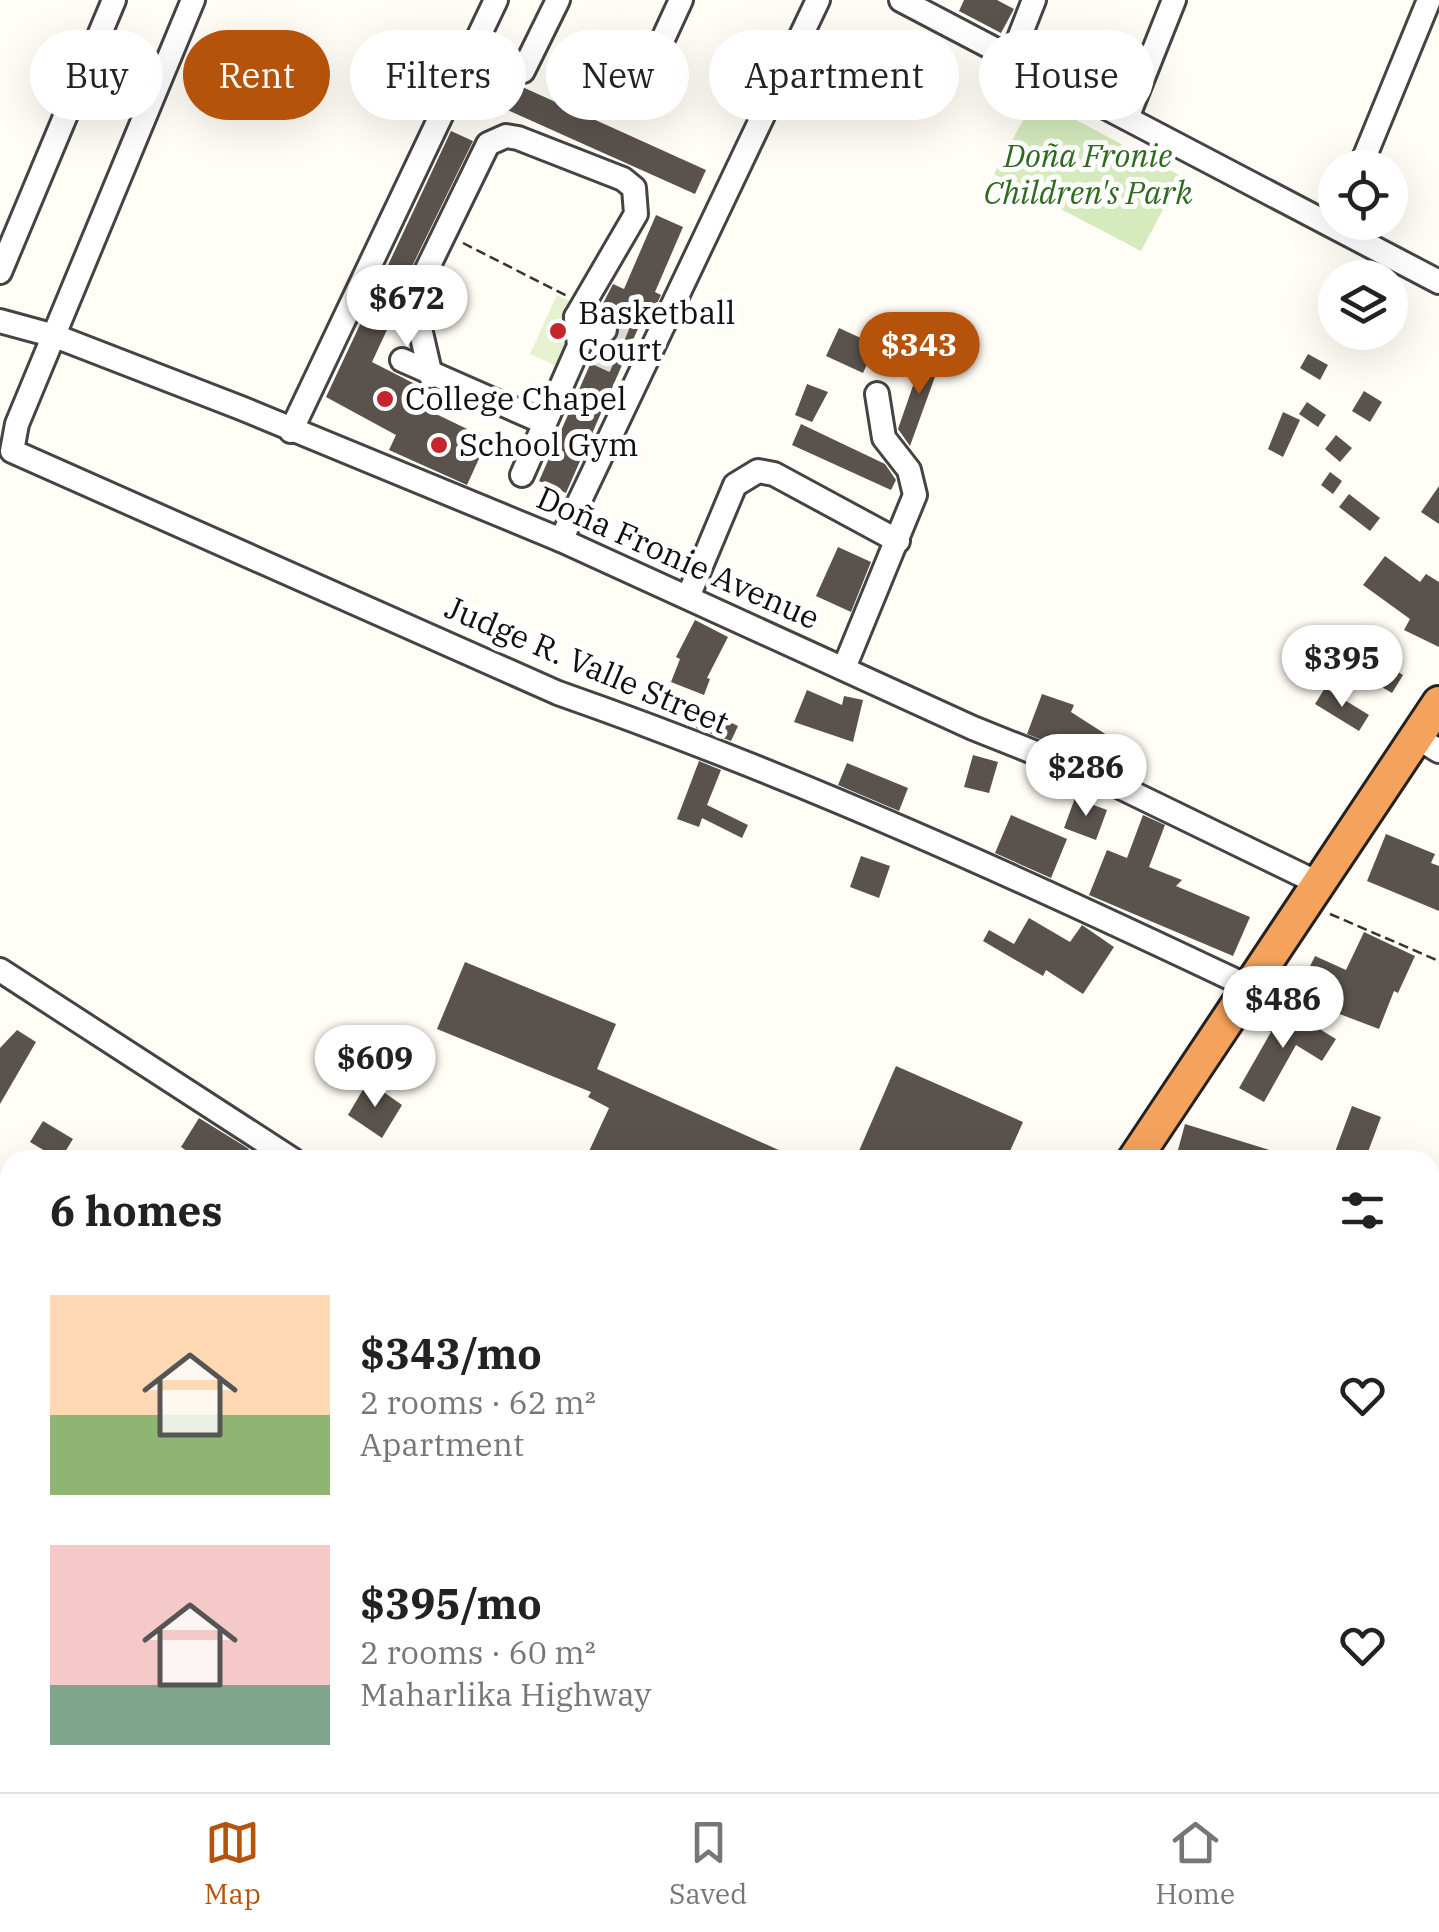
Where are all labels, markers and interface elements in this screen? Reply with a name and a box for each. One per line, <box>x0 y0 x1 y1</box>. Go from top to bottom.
chip: Buy <box>30 30 163 120</box>
chip: Rent <box>183 30 330 120</box>
chip: Filters <box>350 30 526 120</box>
chip: New <box>546 30 689 120</box>
chip: Apartment <box>709 30 959 120</box>
chip: House <box>979 30 1154 120</box>
park label: Doña Fronie Children's Park <box>984 134 1192 213</box>
map controls <box>1318 150 1408 350</box>
button: locate <box>1318 150 1408 240</box>
button: layers <box>1318 260 1408 350</box>
pin: $672 <box>348 265 466 350</box>
text: $672 <box>369 276 445 318</box>
place label: Basketball Court <box>578 291 735 370</box>
pin: $343 <box>860 312 978 397</box>
marker: Basketball Court <box>547 320 569 342</box>
text: $343 <box>881 323 957 365</box>
place label: College Chapel <box>405 377 627 419</box>
marker: College Chapel <box>374 388 396 410</box>
place label: School Gym <box>459 423 638 465</box>
marker: School Gym <box>428 434 450 456</box>
street label: Doña Fronie Avenue <box>531 476 826 638</box>
street label: Judge R. Valle Street <box>439 585 735 743</box>
pin: $395 <box>1283 625 1401 710</box>
text: $395 <box>1304 636 1380 678</box>
pin: $286 <box>1027 734 1145 819</box>
text: $286 <box>1048 745 1124 787</box>
pin: $486 <box>1224 966 1342 1051</box>
text: $486 <box>1245 977 1321 1019</box>
pin: $609 <box>316 1025 434 1110</box>
text: $609 <box>337 1036 413 1078</box>
text: 6 homes <box>50 1183 223 1238</box>
icon: filters <box>1335 1183 1390 1238</box>
text: $343/mo <box>360 1326 542 1381</box>
icon: home <box>130 1335 250 1455</box>
icon: heart <box>1335 1368 1390 1423</box>
text: 2 rooms · 62 m² <box>360 1381 596 1423</box>
text: Apartment <box>360 1423 524 1465</box>
text: $395/mo <box>360 1576 542 1631</box>
icon: home <box>130 1585 250 1705</box>
icon: heart <box>1335 1618 1390 1673</box>
text: 2 rooms · 60 m² <box>360 1631 596 1673</box>
text: Maharlika Highway <box>360 1673 651 1715</box>
tab: Map <box>204 1815 261 1912</box>
tab: Saved <box>669 1815 747 1912</box>
tab: Home <box>1155 1815 1235 1912</box>

